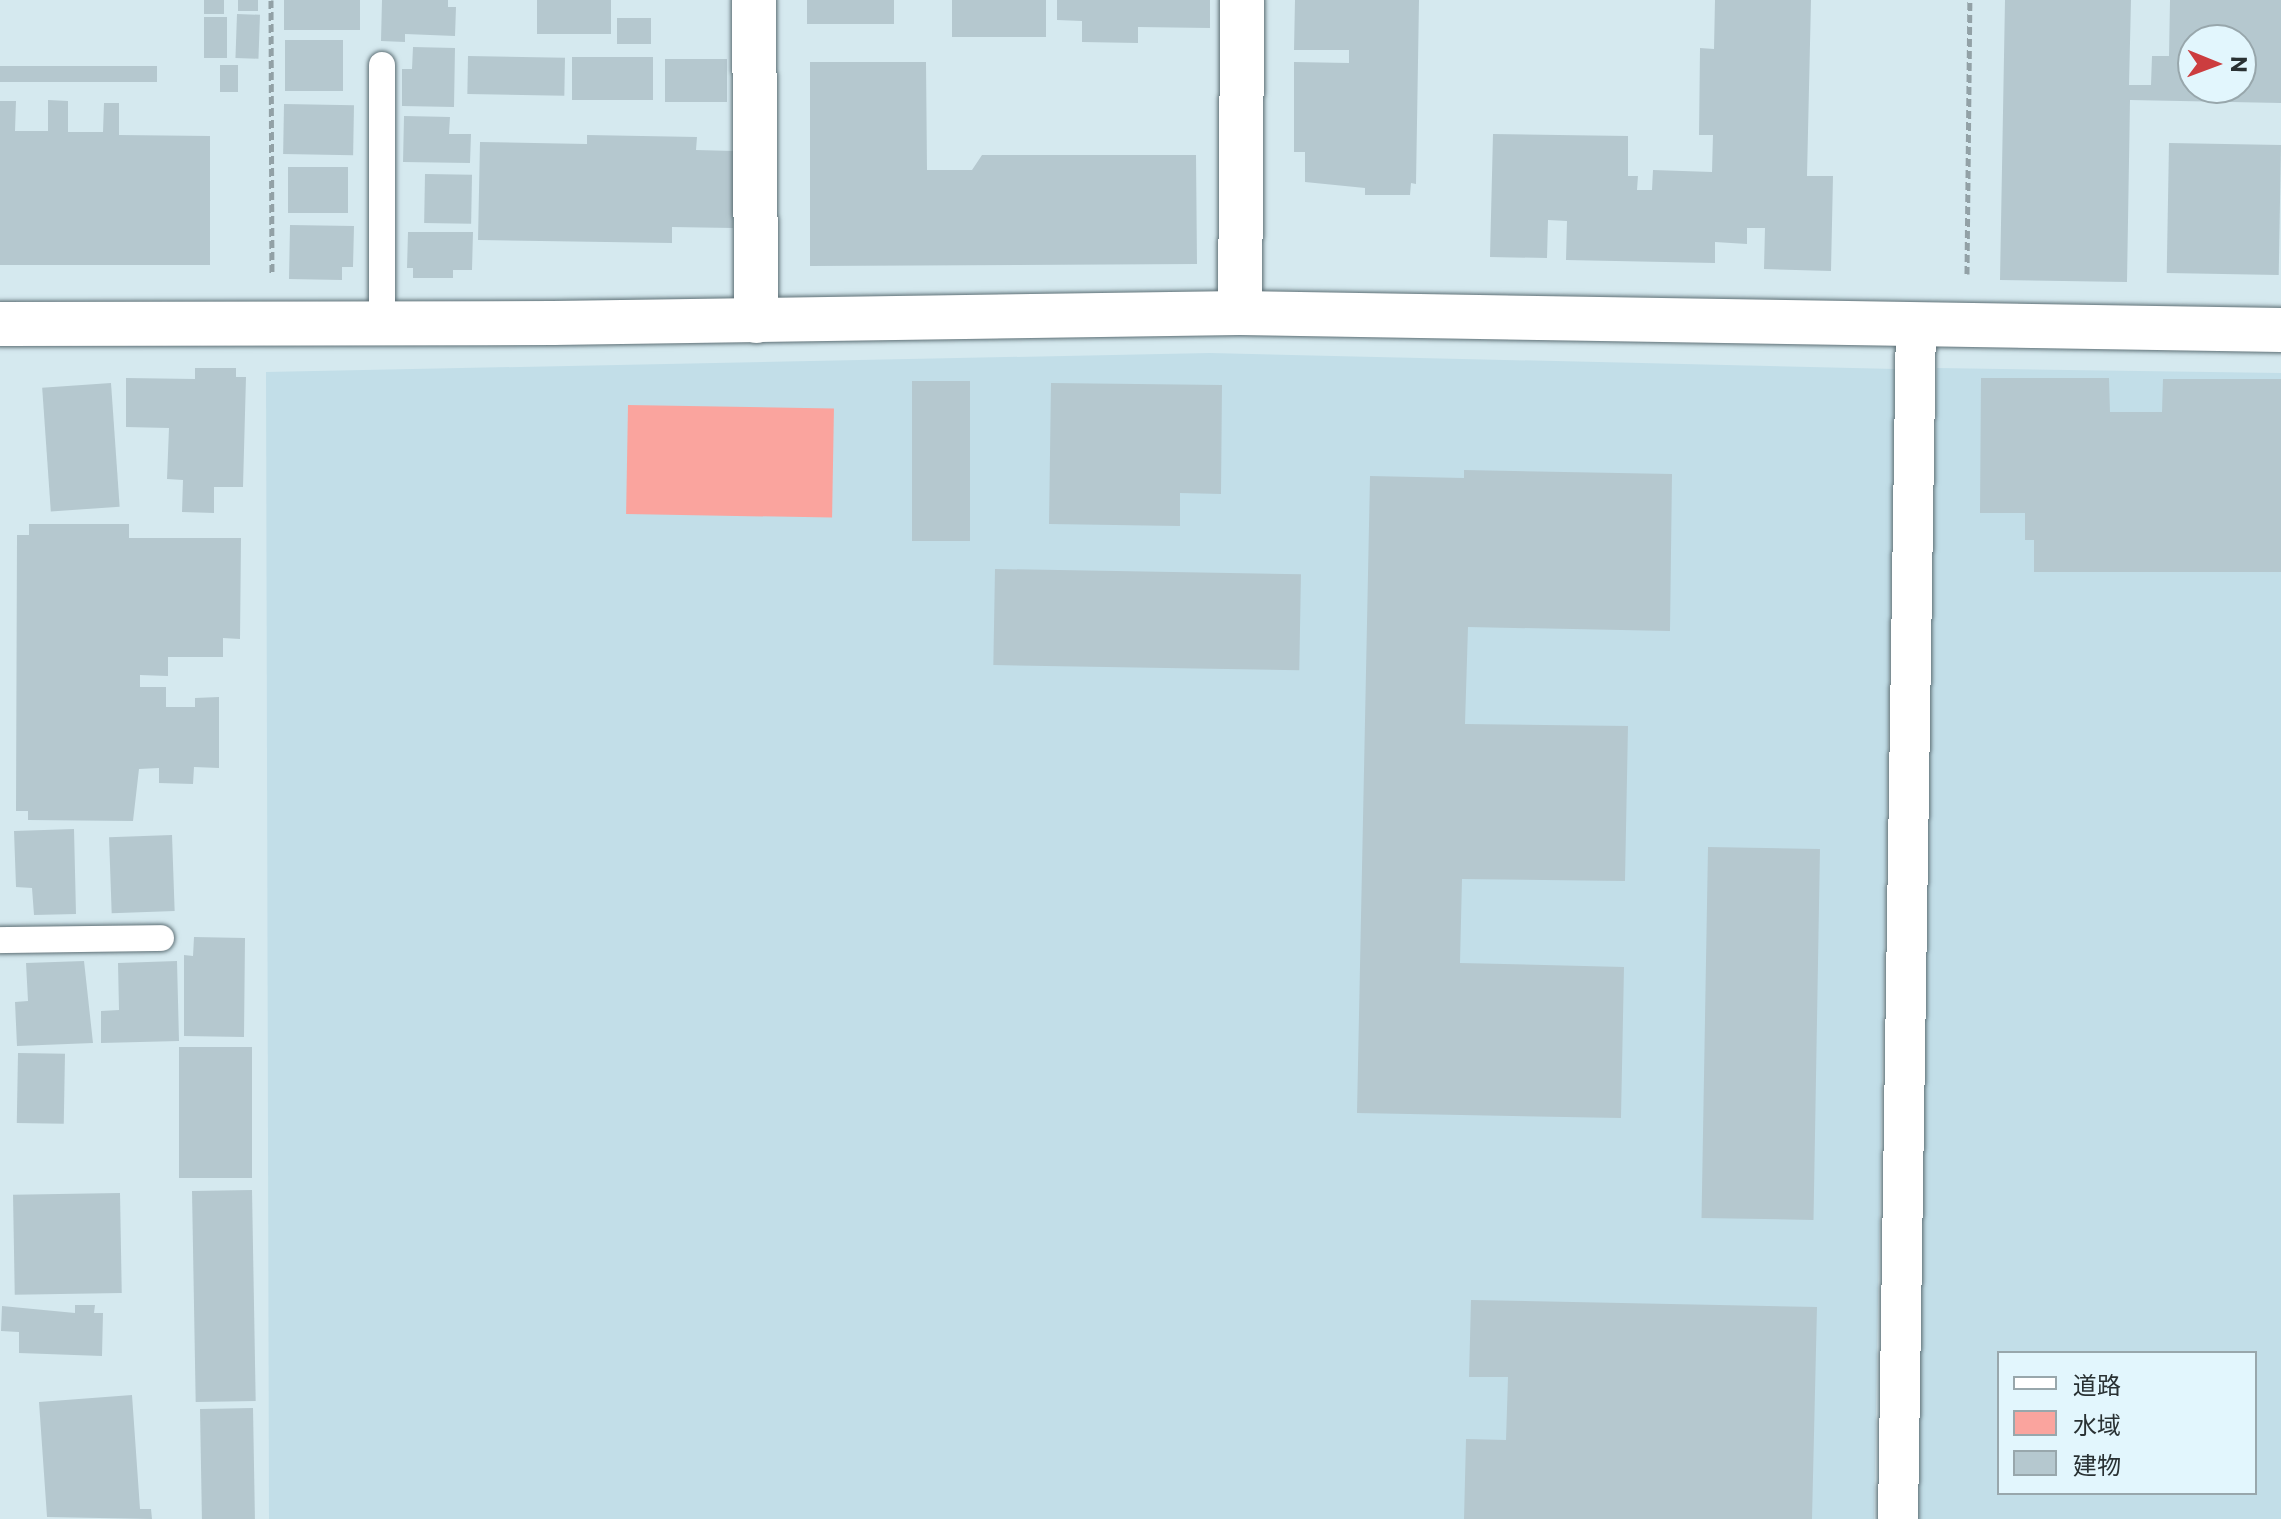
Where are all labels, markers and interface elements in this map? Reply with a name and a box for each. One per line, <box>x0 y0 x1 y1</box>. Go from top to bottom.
north arrow <box>2177 24 2257 104</box>
text: N <box>2226 56 2253 73</box>
legend <box>1997 1351 2257 1495</box>
text: 道路 <box>2073 1370 2121 1399</box>
text: 水域 <box>2073 1410 2121 1439</box>
text: 建物 <box>2073 1450 2121 1479</box>

